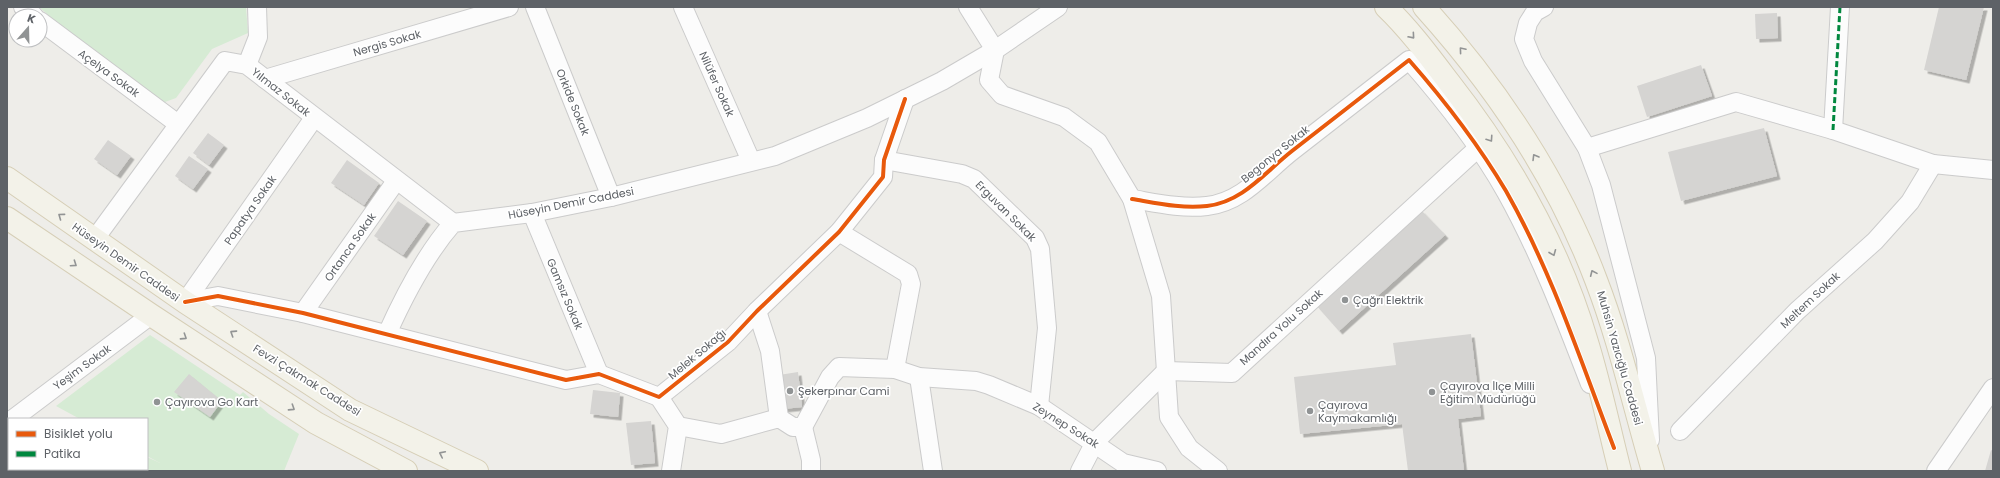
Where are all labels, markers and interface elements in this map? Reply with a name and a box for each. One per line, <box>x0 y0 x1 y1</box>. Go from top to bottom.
north arrow <box>8 8 48 48</box>
text: K <box>25 10 38 28</box>
street label: Nergis Sokak <box>351 26 423 60</box>
one-way arrow <box>1407 31 1414 39</box>
street label: Açelya Sokak <box>75 45 143 101</box>
one-way arrow <box>1459 47 1466 55</box>
street label: Nilüfer Sokak <box>695 49 739 119</box>
street label: Yılmaz Sokak <box>248 64 314 120</box>
street label: Orkide Sokak <box>552 66 594 138</box>
street label: Begonya Sokak <box>1237 121 1313 187</box>
one-way arrow <box>1485 135 1492 142</box>
one-way arrow <box>1533 154 1540 161</box>
street label: Papatya Sokak <box>220 172 280 248</box>
street label: Erguvan Sokak <box>972 177 1040 245</box>
street label: Hüseyin Demir Caddesi <box>507 183 636 223</box>
street label: Ortanca Sokak <box>320 209 380 285</box>
one-way arrow <box>58 214 65 221</box>
street label: Hüseyin Demir Caddesi <box>69 219 183 305</box>
one-way arrow <box>1549 249 1557 256</box>
street label: Gamsız Sokak <box>543 256 587 332</box>
one-way arrow <box>70 259 77 267</box>
street label: Meltem Sokak <box>1777 268 1844 332</box>
one-way arrow <box>1590 270 1598 277</box>
street label: Mandıra Yolu Sokak <box>1236 285 1326 369</box>
street label: Muhsin Yazıcığlu Caddesi <box>1593 289 1647 427</box>
place label: Çağrı Elektrik <box>1353 292 1424 308</box>
marker: Çağrı Elektrik <box>1340 295 1350 305</box>
street label: Melek Sokağı <box>665 325 729 383</box>
one-way arrow <box>230 330 237 338</box>
one-way arrow <box>179 332 186 339</box>
street label: Yeşim Sokak <box>50 340 115 394</box>
street label: Fevzi Çakmak Caddesi <box>250 340 364 420</box>
place label: Çayırova İlçe Milli Eğitim Müdürlüğü <box>1440 378 1536 407</box>
place label: Şekerpınar Cami <box>798 383 890 399</box>
marker: Şekerpınar Cami <box>785 386 795 396</box>
marker: Çayırova İlçe Milli Eğitim Müdürlüğü <box>1427 387 1437 397</box>
place label: Çayırova Go Kart <box>165 394 258 410</box>
marker: Çayırova Go Kart <box>152 397 162 407</box>
place label: Çayırova Kaymakamlığı <box>1318 397 1397 426</box>
street label: Zeynep Sokak <box>1030 398 1103 452</box>
one-way arrow <box>288 403 295 410</box>
marker: Çayırova Kaymakamlığı <box>1305 406 1315 416</box>
legend <box>8 418 148 470</box>
text: Bisiklet yolu <box>44 425 113 442</box>
text: Patika <box>44 445 81 462</box>
one-way arrow <box>438 451 446 459</box>

